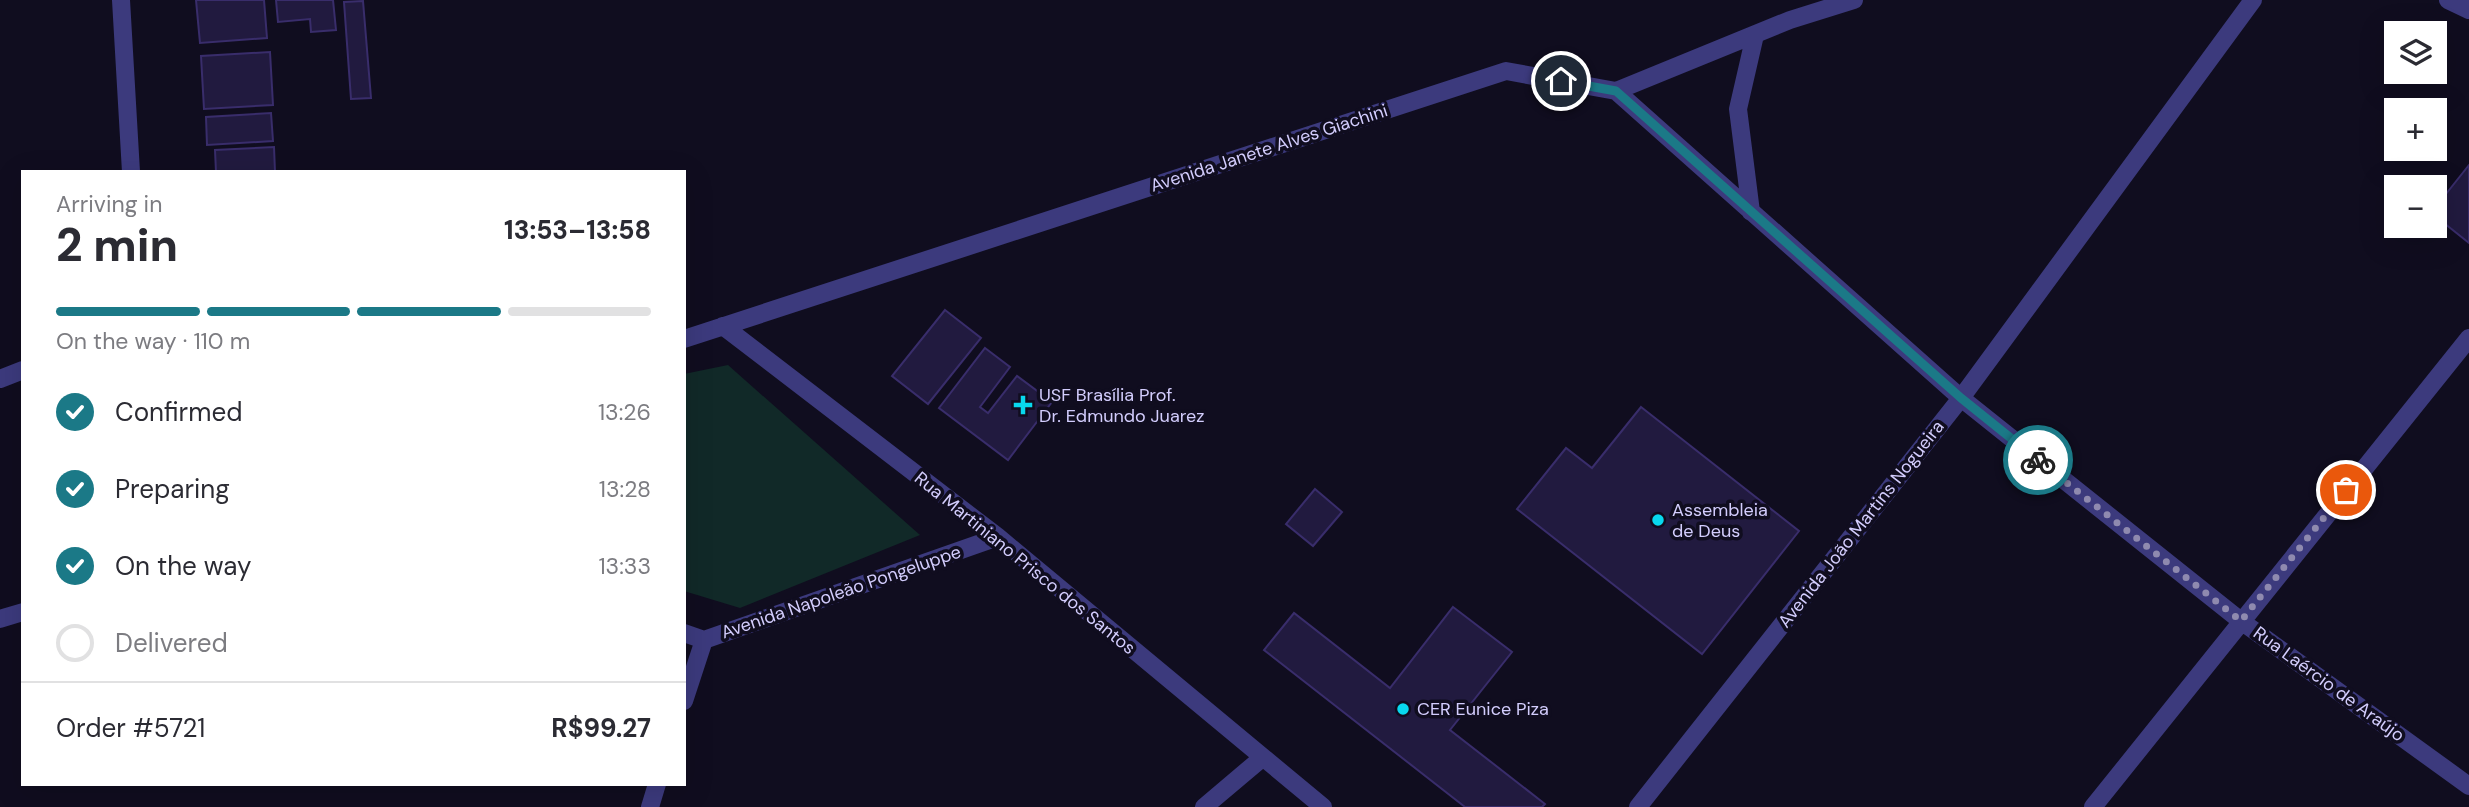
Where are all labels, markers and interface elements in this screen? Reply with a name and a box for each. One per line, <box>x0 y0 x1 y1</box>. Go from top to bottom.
map controls <box>2384 21 2447 238</box>
button: layers <box>2384 21 2447 84</box>
pin <box>1531 51 1591 111</box>
icon: home <box>1542 62 1580 100</box>
street label: Avenida Janete Alves Giachini <box>1147 98 1391 198</box>
button: + <box>2384 98 2447 161</box>
button: − <box>2384 175 2447 238</box>
text: Arriving in <box>56 189 162 219</box>
text: 13:53–13:58 <box>504 213 651 247</box>
text: 2 min <box>56 215 178 275</box>
text: On the way · 110 m <box>56 326 250 356</box>
place label: USF Brasília Prof. Dr. Edmundo Juarez <box>1039 383 1204 428</box>
icon: check <box>56 393 94 431</box>
text: Confirmed <box>115 395 242 429</box>
marker: USF Brasília Prof. Dr. Edmundo Juarez <box>1013 395 1033 415</box>
text: 13:26 <box>598 397 651 427</box>
street label: Avenida João Martins Nogueira <box>1772 415 1950 633</box>
courier <box>2003 425 2073 495</box>
icon: bike <box>2019 441 2057 479</box>
pin <box>2316 460 2376 520</box>
street label: Rua Martiniano Prisco dos Santos <box>909 466 1141 660</box>
icon: check <box>56 470 94 508</box>
icon: bag <box>2327 471 2365 509</box>
text: Preparing <box>115 472 230 506</box>
text: 13:28 <box>599 474 651 504</box>
place label: Assembleia de Deus <box>1672 498 1768 543</box>
marker: Assembleia de Deus <box>1650 512 1666 528</box>
street label: Avenida Napoleão Pongeluppe <box>718 540 964 644</box>
icon: check <box>56 547 94 585</box>
text: On the way <box>115 549 251 583</box>
text: 13:33 <box>598 551 651 581</box>
street label: Rua Laércio de Araújo <box>2249 621 2409 747</box>
text: Delivered <box>115 626 228 660</box>
place label: CER Eunice Piza <box>1417 697 1549 721</box>
marker: CER Eunice Piza <box>1395 701 1411 717</box>
text: Order #5721 <box>56 711 205 745</box>
text: R$99.27 <box>551 711 651 745</box>

